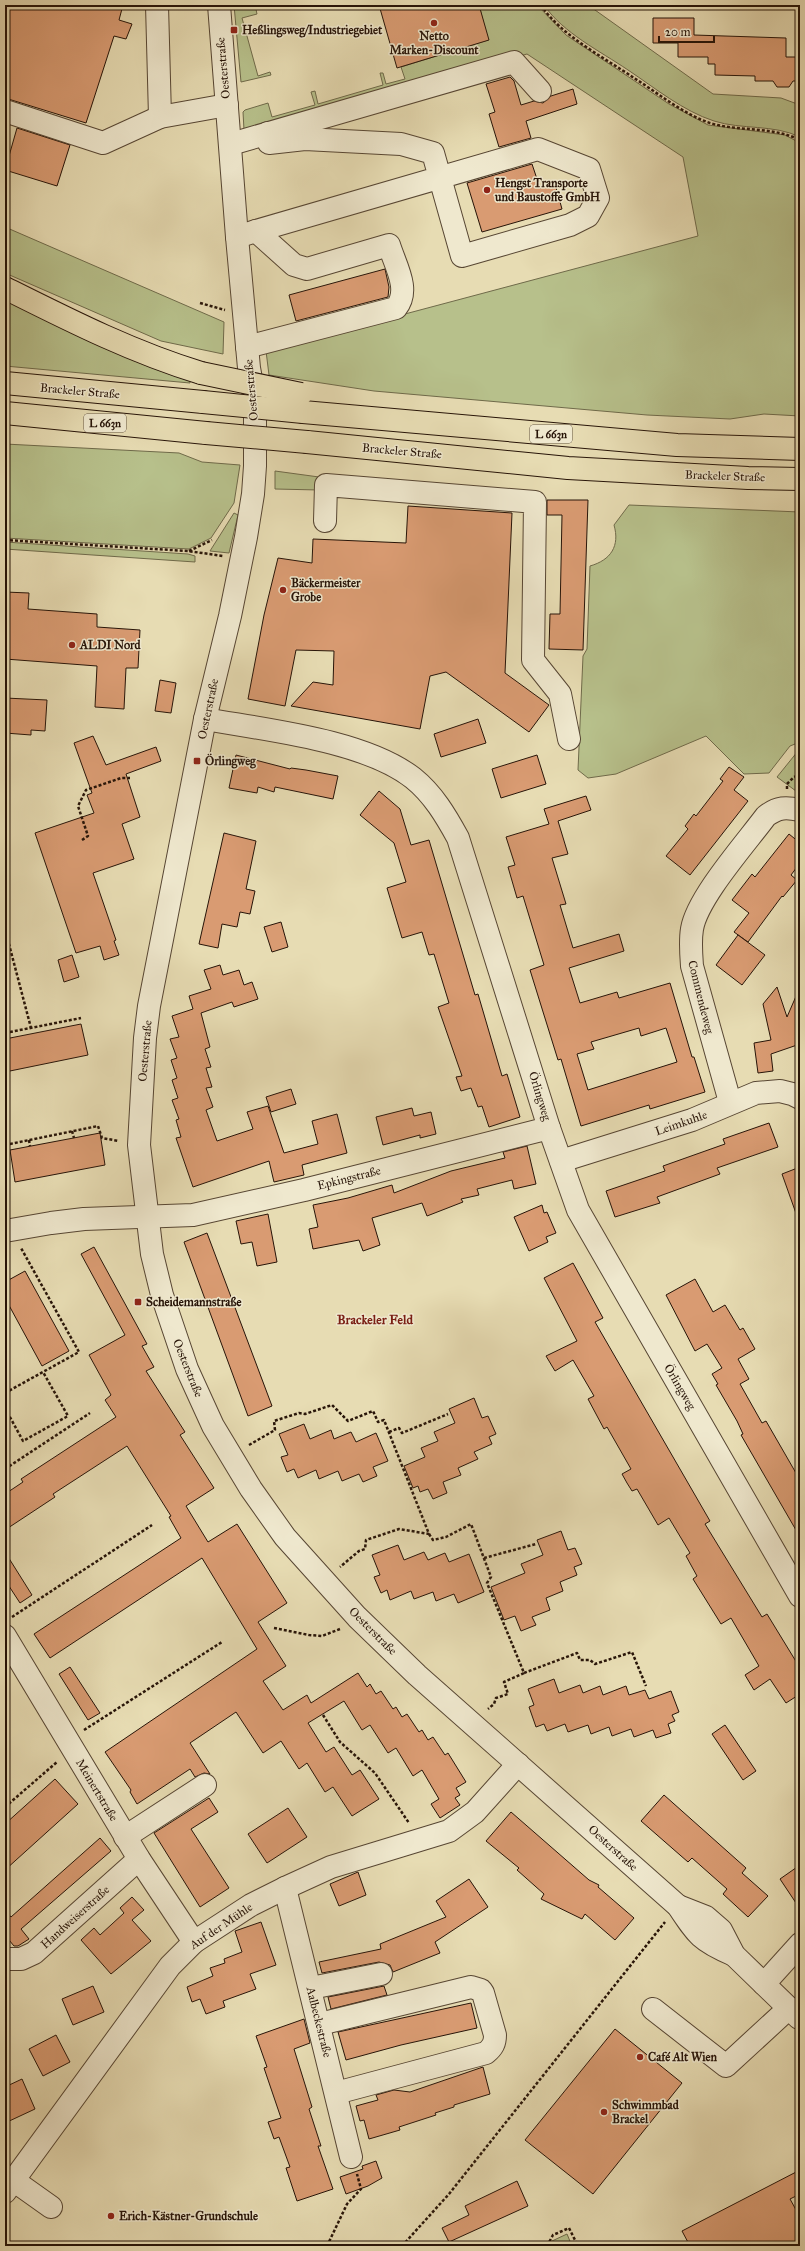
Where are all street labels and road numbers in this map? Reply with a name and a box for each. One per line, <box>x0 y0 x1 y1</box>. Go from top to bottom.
street label: Oesterstraße <box>213 37 233 99</box>
street label: Oesterstraße <box>241 359 261 421</box>
street label: Brackeler Straße <box>39 381 121 401</box>
road number: L 663n <box>84 414 126 432</box>
road number: L 663n <box>530 425 572 443</box>
street label: Brackeler Straße <box>361 441 443 461</box>
street label: Brackeler Straße <box>685 468 765 484</box>
street label: Oesterstraße <box>195 677 221 741</box>
street label: Commendeweg <box>684 959 717 1036</box>
street label: Oesterstraße <box>135 1020 155 1082</box>
street label: Örlingweg <box>525 1069 555 1123</box>
street label: Leimkuhle <box>653 1108 709 1138</box>
street label: Epkingstraße <box>316 1163 382 1194</box>
street label: Oesterstraße <box>170 1337 206 1399</box>
street label: Örlingweg <box>660 1361 700 1413</box>
street label: Oesterstraße <box>346 1604 400 1658</box>
street label: Meinertstraße <box>73 1756 121 1824</box>
street label: Oesterstraße <box>585 1822 641 1874</box>
street label: Handweiserstraße <box>38 1883 112 1951</box>
street label: Auf der Mühle <box>186 1900 255 1953</box>
street label: Aalbeckestraße <box>303 1984 335 2059</box>

